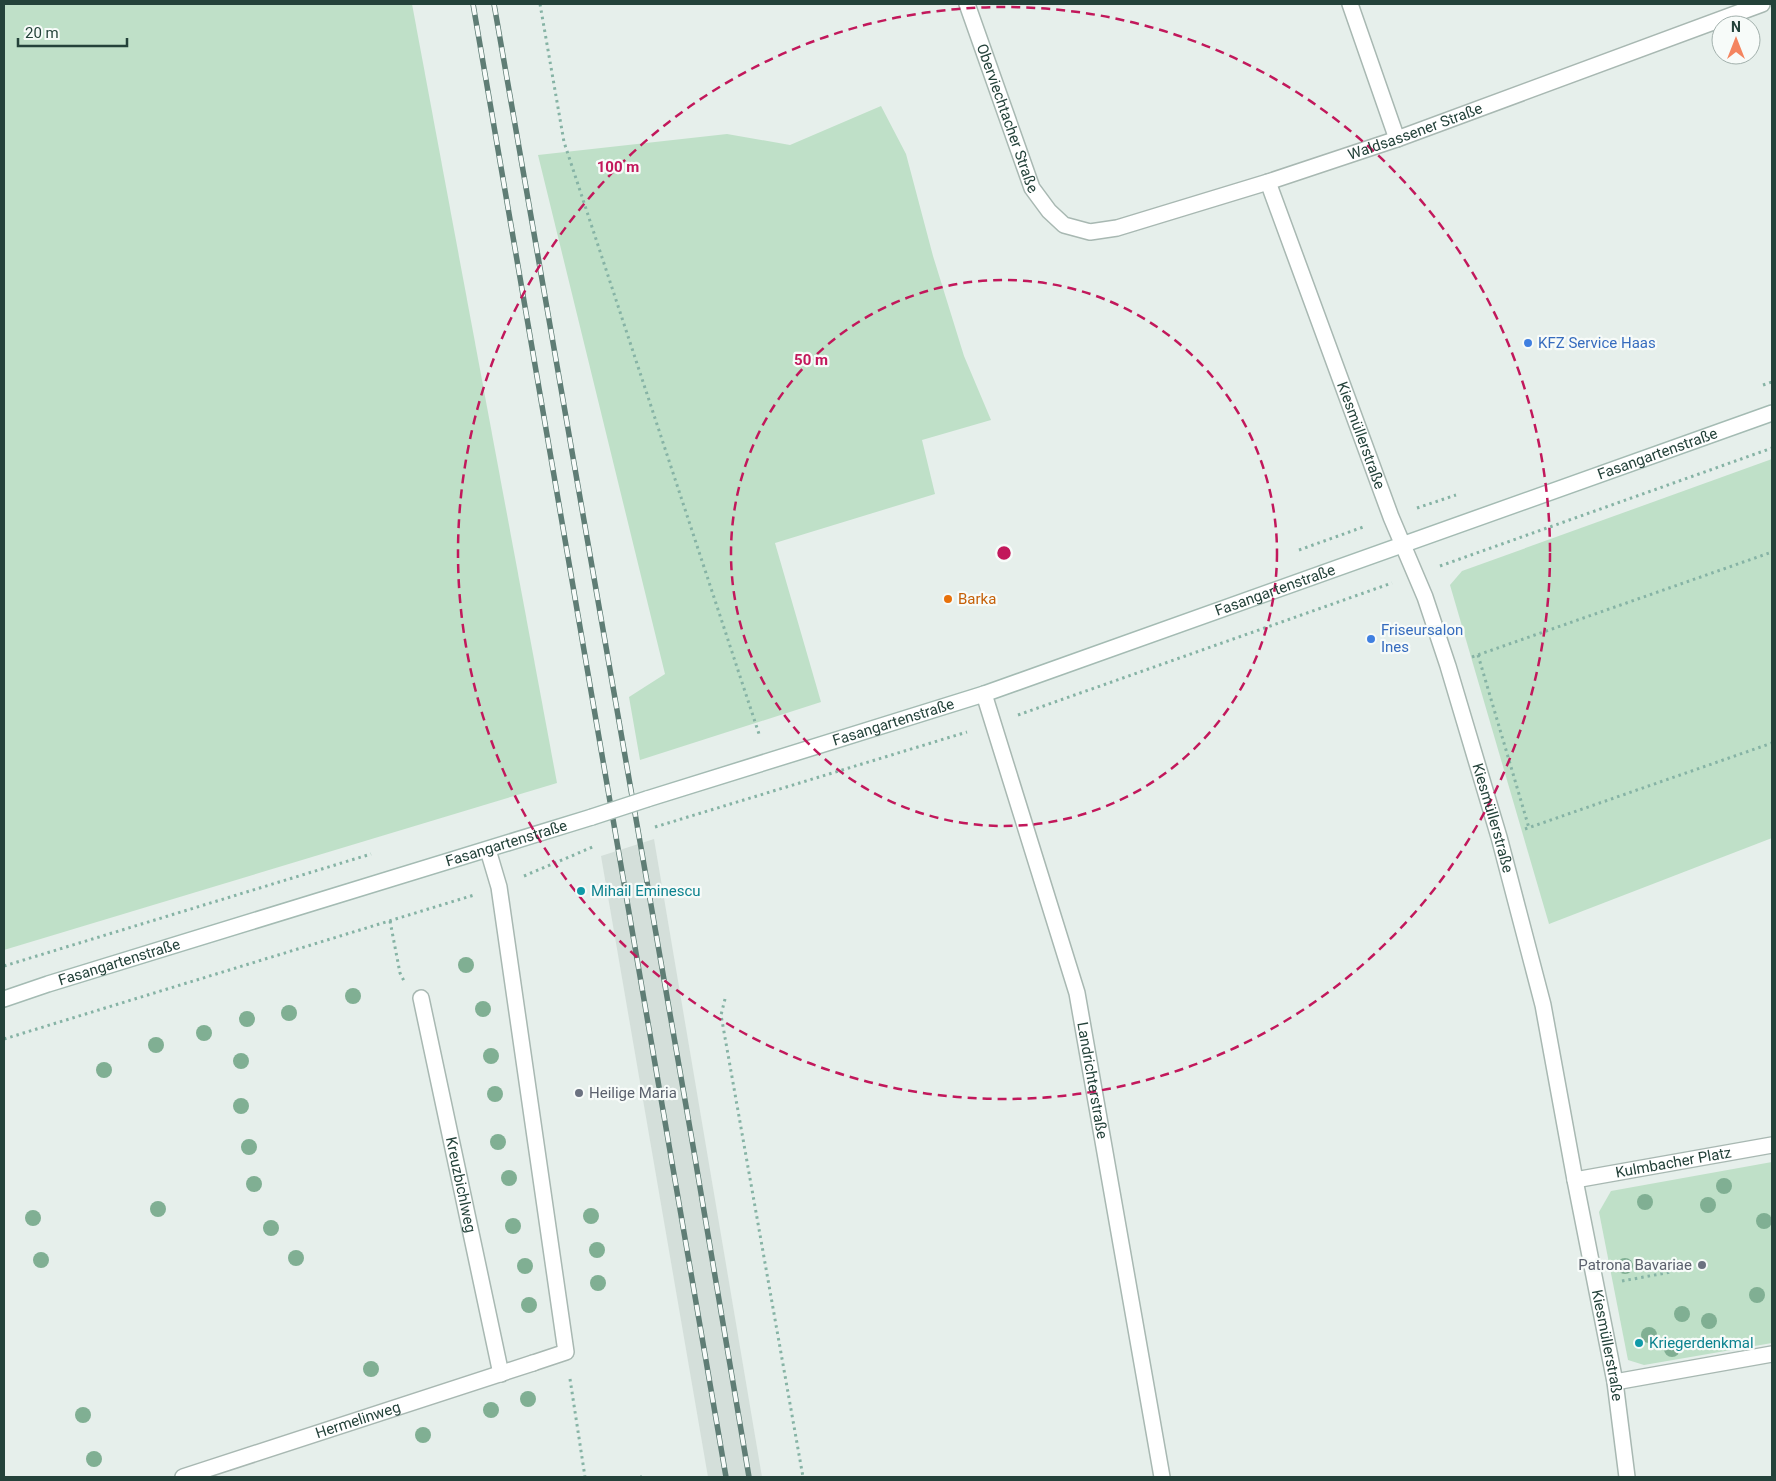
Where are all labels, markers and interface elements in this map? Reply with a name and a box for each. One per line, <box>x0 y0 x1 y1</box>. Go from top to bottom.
scale bar <box>18 15 126 47</box>
north arrow <box>1711 15 1761 65</box>
text: N <box>1731 19 1741 35</box>
text: 20 m <box>25 24 59 42</box>
street label: Oberviechtacher Straße <box>973 41 1042 197</box>
street label: Waldsassener Straße <box>1346 99 1485 164</box>
text: 100 m <box>597 158 639 176</box>
place label: KFZ Service Haas <box>1538 334 1656 352</box>
marker: KFZ Service Haas <box>1522 337 1534 349</box>
text: 50 m <box>794 351 828 369</box>
street label: Kiesmüllerstraße <box>1333 379 1389 492</box>
street label: Fasangartenstraße <box>1595 424 1720 484</box>
centre of rings <box>995 544 1013 562</box>
street label: Fasangartenstraße <box>1213 561 1338 620</box>
place label: Barka <box>958 590 996 608</box>
marker: Barka <box>942 593 954 605</box>
place label: Friseursalon Ines <box>1381 621 1463 656</box>
marker: Friseursalon Ines <box>1365 633 1377 645</box>
street label: Fasangartenstraße <box>830 695 956 750</box>
street label: Kiesmüllerstraße <box>1469 761 1517 875</box>
street label: Fasangartenstraße <box>443 816 569 870</box>
place label: Mihail Eminescu <box>591 882 701 900</box>
marker: Mihail Eminescu <box>575 885 587 897</box>
street label: Fasangartenstraße <box>56 935 182 989</box>
street label: Landrichterstraße <box>1073 1021 1111 1140</box>
place label: Heilige Maria <box>589 1084 677 1102</box>
marker: Heilige Maria <box>573 1087 585 1099</box>
street label: Kreuzbichlweg <box>442 1135 480 1234</box>
street label: Kulmbacher Platz <box>1614 1143 1733 1182</box>
place label: Patrona Bavariae <box>1578 1256 1692 1274</box>
marker: Patrona Bavariae <box>1696 1259 1708 1271</box>
street label: Kiesmüllerstraße <box>1588 1288 1626 1402</box>
place label: Kriegerdenkmal <box>1649 1334 1754 1352</box>
marker: Kriegerdenkmal <box>1633 1337 1645 1349</box>
street label: Hermelinweg <box>313 1398 403 1442</box>

